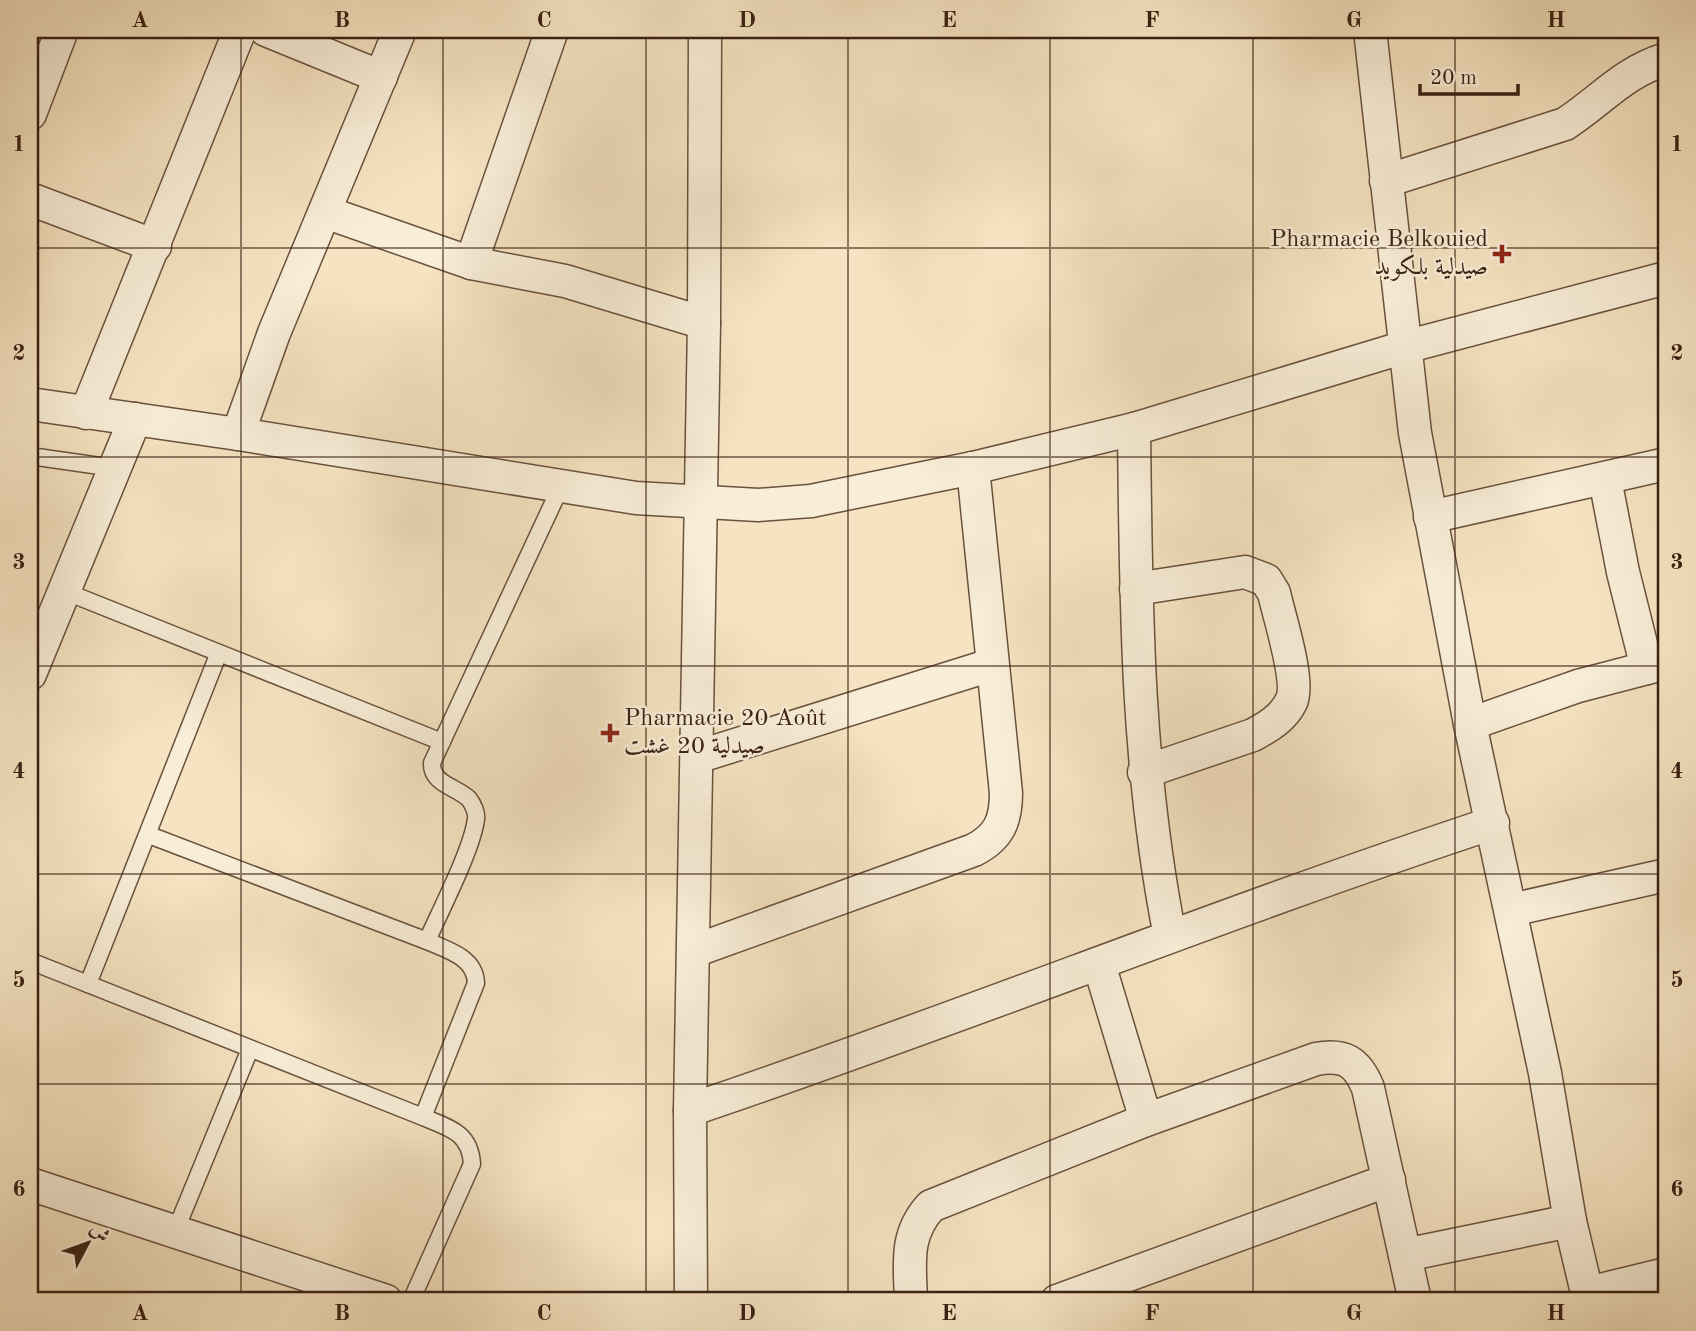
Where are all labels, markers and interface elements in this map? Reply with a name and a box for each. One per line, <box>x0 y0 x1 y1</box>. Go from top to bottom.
text: A <box>131 9 149 32</box>
text: B <box>334 9 350 32</box>
text: C <box>536 9 552 32</box>
text: D <box>738 9 756 32</box>
text: E <box>941 9 957 32</box>
text: F <box>1144 9 1160 32</box>
text: G <box>1346 9 1362 32</box>
text: H <box>1547 9 1565 32</box>
scale bar <box>1420 52 1518 96</box>
text: 20 m <box>1430 68 1477 89</box>
text: 1 <box>12 133 26 156</box>
text: 1 <box>1670 133 1684 156</box>
place label: Pharmacie Belkouied صيدلية بلكويد <box>1270 228 1488 281</box>
marker: Pharmacie Belkouied صيدلية بلكويد <box>1494 246 1510 262</box>
text: 2 <box>12 342 26 365</box>
text: 2 <box>1670 342 1684 365</box>
text: 3 <box>12 551 26 574</box>
text: 3 <box>1670 551 1684 574</box>
place label: Pharmacie 20 Août صيدلية 20 غشت <box>624 707 827 759</box>
marker: Pharmacie 20 Août صيدلية 20 غشت <box>602 725 618 741</box>
text: 4 <box>12 760 26 783</box>
text: 4 <box>1670 760 1684 783</box>
text: 5 <box>12 969 26 992</box>
text: 5 <box>1670 969 1684 992</box>
text: 6 <box>12 1178 26 1201</box>
text: 6 <box>1670 1178 1684 1201</box>
north arrow <box>52 1208 122 1278</box>
text: ش <box>86 1220 112 1247</box>
text: A <box>131 1302 149 1325</box>
text: B <box>334 1302 350 1325</box>
text: C <box>536 1302 552 1325</box>
text: D <box>738 1302 756 1325</box>
text: E <box>941 1302 957 1325</box>
text: F <box>1144 1302 1160 1325</box>
text: G <box>1346 1302 1362 1325</box>
text: H <box>1547 1302 1565 1325</box>

